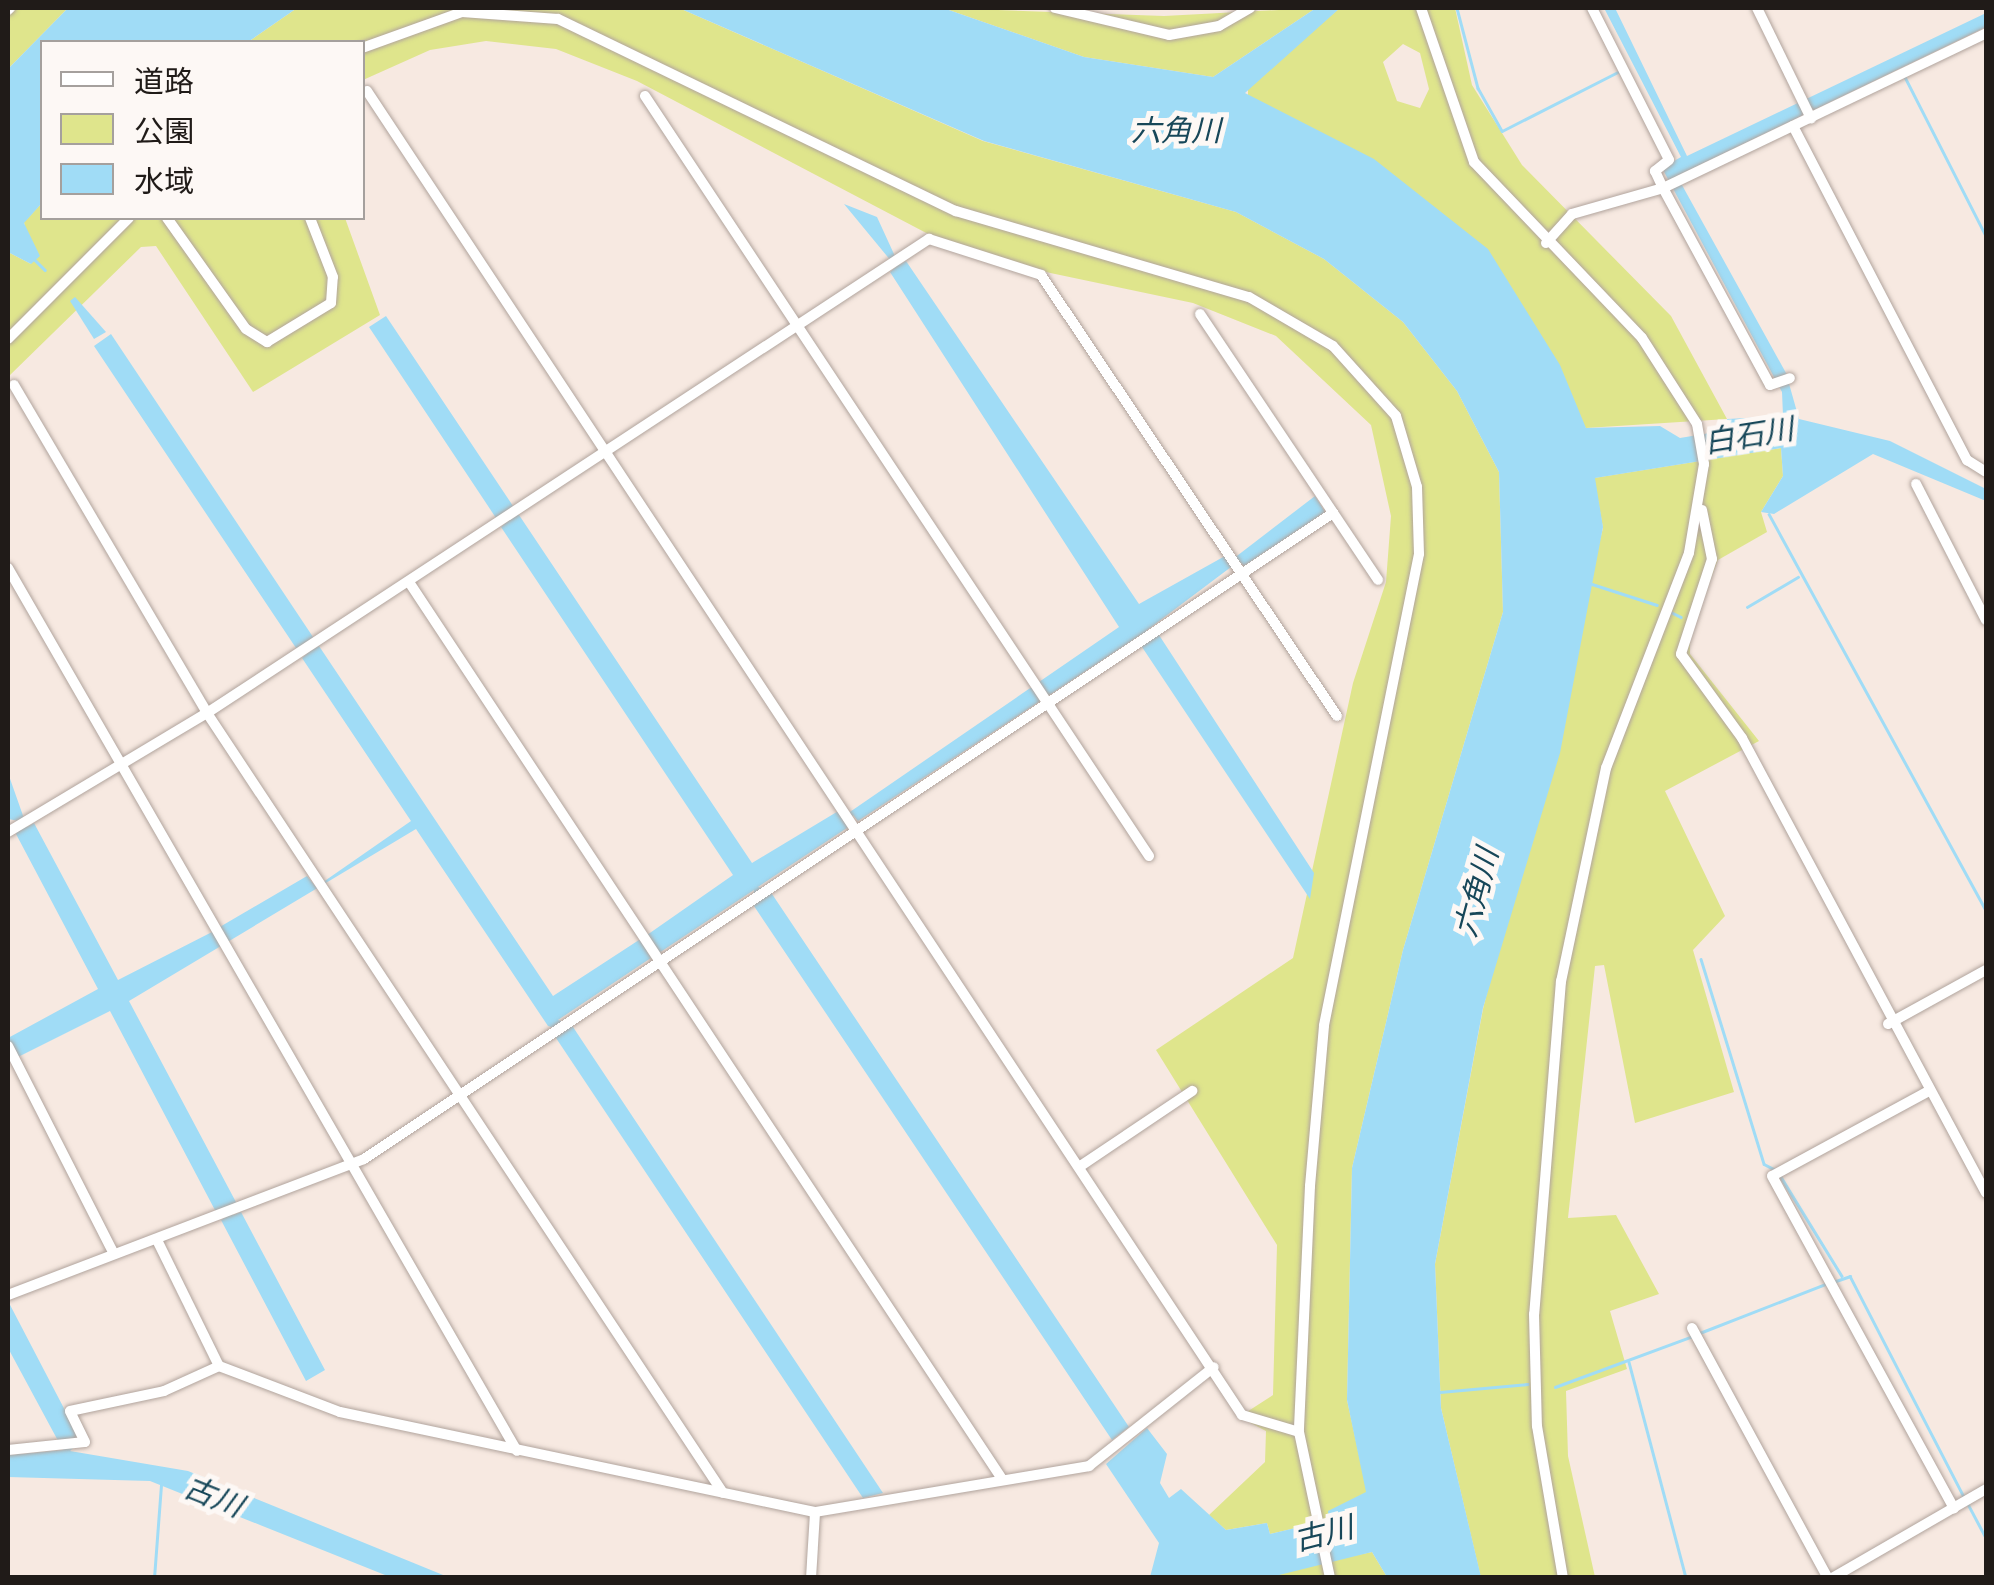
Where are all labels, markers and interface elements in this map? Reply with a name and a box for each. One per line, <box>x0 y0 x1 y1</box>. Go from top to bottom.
legend <box>40 40 365 220</box>
text: 道路 <box>134 64 194 101</box>
text: 公園 <box>134 114 194 151</box>
water label: 六角川 <box>1131 114 1221 150</box>
text: 水域 <box>134 164 194 201</box>
water label: 白石川 <box>1702 412 1796 462</box>
water label: 六角川 <box>1449 845 1507 941</box>
water label: 古川 <box>178 1470 248 1526</box>
water label: 古川 <box>1291 1510 1357 1560</box>

